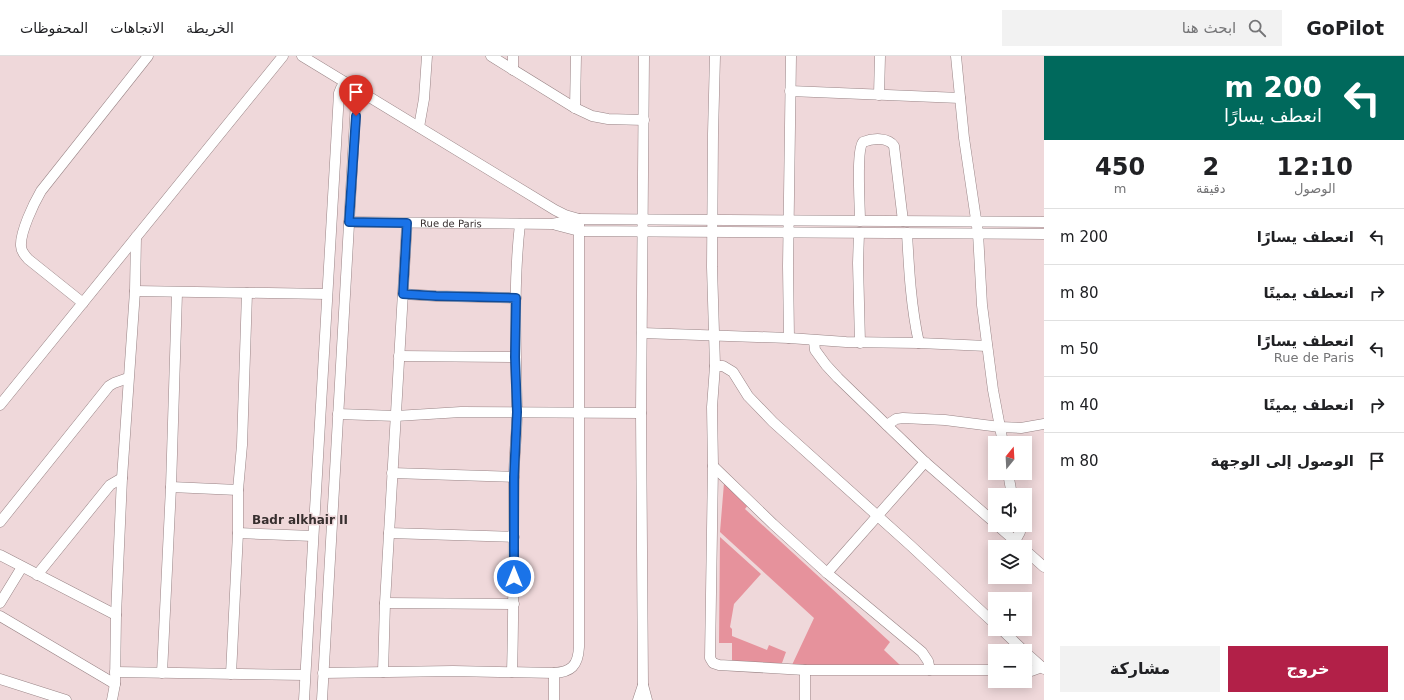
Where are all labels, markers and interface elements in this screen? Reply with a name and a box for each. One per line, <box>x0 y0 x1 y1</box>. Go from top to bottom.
search box <box>1002 10 1282 46</box>
icon: search <box>1246 17 1268 39</box>
text: GoPilot <box>1306 17 1384 39</box>
text: ابحث هنا <box>1182 19 1236 37</box>
text: المحفوظات <box>20 20 88 36</box>
text: الاتجاهات <box>110 20 164 36</box>
text: الخريطة <box>186 20 234 36</box>
text: 200 m <box>1225 71 1322 104</box>
icon: left <box>1336 72 1388 124</box>
pin <box>339 75 373 116</box>
icon: arrive <box>345 81 367 103</box>
text: انعطف يسارًا <box>1224 105 1322 126</box>
text: 450 <box>1095 153 1145 181</box>
text: 2 <box>1203 153 1219 181</box>
text: 12:10 <box>1277 153 1353 181</box>
text: m <box>1114 181 1126 196</box>
text: دقيقة <box>1196 181 1226 196</box>
text: الوصول <box>1294 181 1336 196</box>
street label: Rue de Paris <box>420 217 482 229</box>
icon: left <box>1366 226 1388 248</box>
text: 200 m <box>1060 228 1108 246</box>
text: انعطف يسارًا <box>1257 228 1354 246</box>
icon: right <box>1366 282 1388 304</box>
text: 80 m <box>1060 284 1099 302</box>
text: انعطف يمينًا <box>1263 284 1354 302</box>
text: انعطف يسارًا <box>1257 332 1354 350</box>
icon: left <box>1366 338 1388 360</box>
text: 50 m <box>1060 340 1099 358</box>
text: Rue de Paris <box>1274 350 1354 365</box>
icon: right <box>1366 394 1388 416</box>
text: 40 m <box>1060 396 1099 414</box>
text: انعطف يمينًا <box>1263 396 1354 414</box>
north arrow <box>988 436 1032 480</box>
map controls <box>988 436 1032 688</box>
icon: arrive <box>1366 450 1388 472</box>
text: 80 m <box>1060 452 1099 470</box>
text: الوصول إلى الوجهة <box>1211 452 1354 470</box>
button: sound <box>988 488 1032 532</box>
district label: Badr alkhair II <box>252 513 348 527</box>
button: layers <box>988 540 1032 584</box>
position arrow <box>493 556 535 598</box>
button: + <box>988 592 1032 636</box>
button: − <box>988 644 1032 688</box>
button: مشاركة <box>1060 646 1220 692</box>
button: خروج <box>1228 646 1388 692</box>

